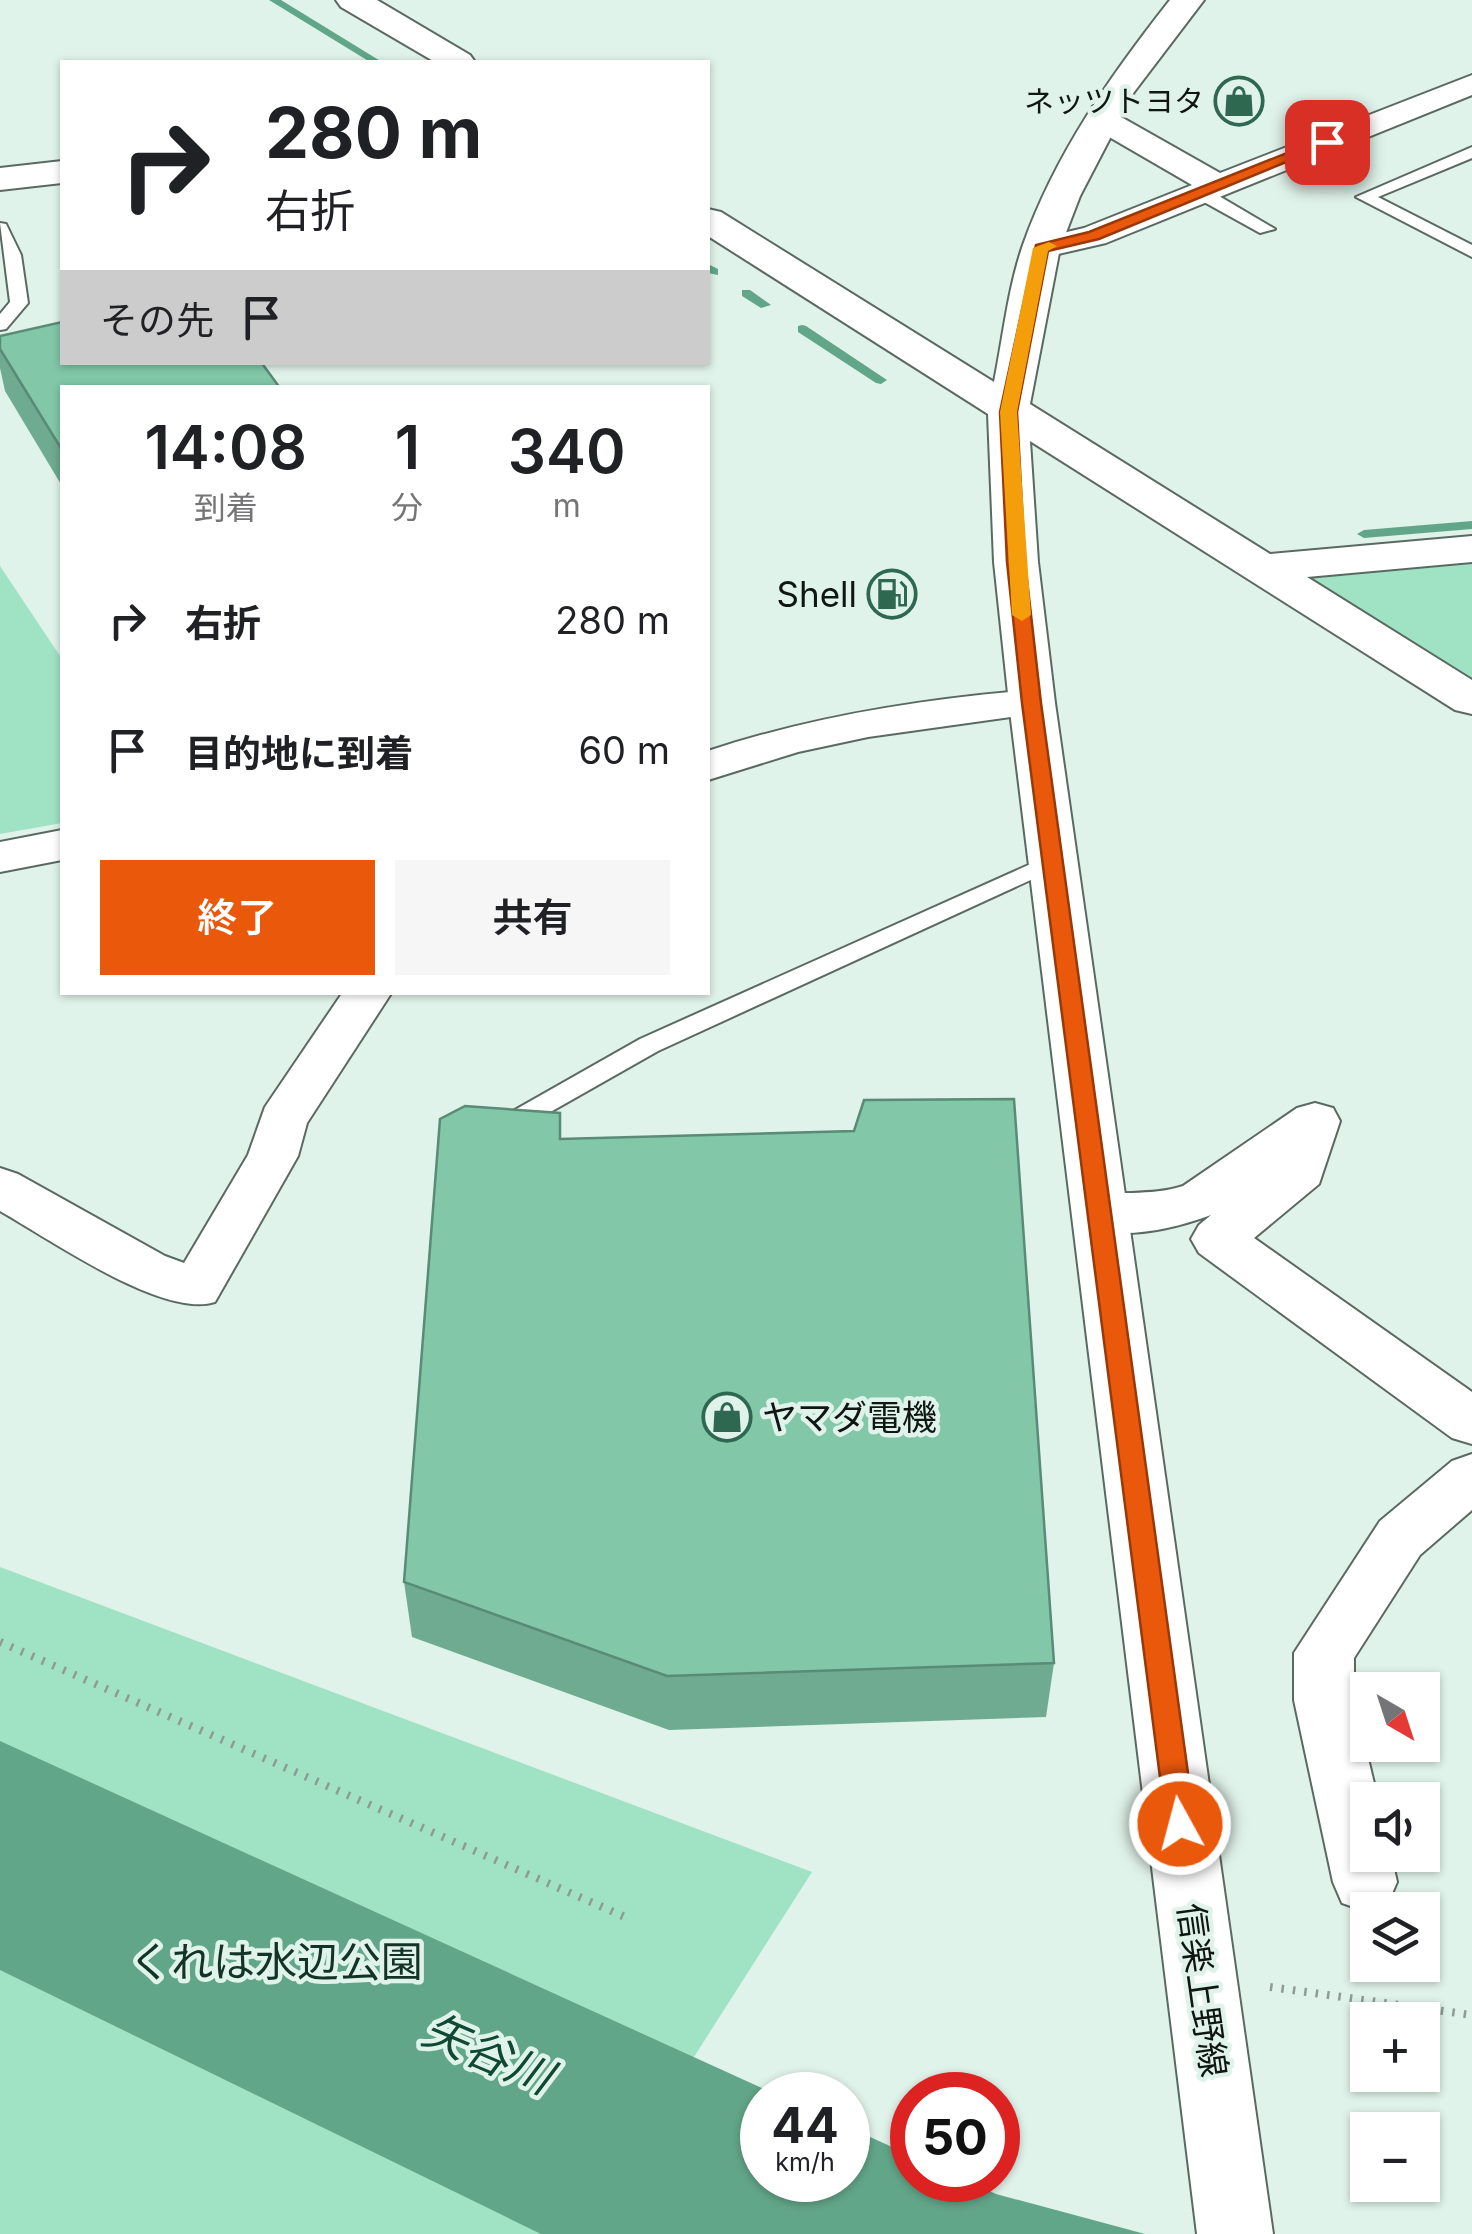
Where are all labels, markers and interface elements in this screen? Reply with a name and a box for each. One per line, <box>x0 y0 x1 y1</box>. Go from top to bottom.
shop icon: ネッツトヨタ <box>1213 75 1265 127</box>
place label: ネッツトヨタ <box>1024 83 1204 119</box>
text: 280 m <box>265 90 482 175</box>
icon: right <box>100 100 230 230</box>
pin <box>1285 100 1370 185</box>
icon: arrive <box>1300 115 1355 170</box>
text: 右折 <box>265 183 355 238</box>
icon: arrive <box>234 290 289 345</box>
text: その先 <box>100 297 214 343</box>
text: 14:08 <box>144 411 307 483</box>
text: 1 <box>395 411 420 483</box>
text: 340 <box>508 415 626 487</box>
text: m <box>553 486 581 525</box>
text: 到着 <box>194 488 258 527</box>
text: 分 <box>391 488 423 527</box>
fuel station icon: Shell <box>866 568 918 620</box>
place label: Shell <box>776 573 857 615</box>
icon: right <box>100 593 155 648</box>
text: 280 m <box>555 597 670 643</box>
text: 右折 <box>185 600 261 646</box>
icon: arrive <box>100 723 155 778</box>
text: 60 m <box>578 727 670 773</box>
text: 目的地に到着 <box>185 730 413 776</box>
button: 終了 <box>100 860 375 975</box>
button: 共有 <box>395 860 670 975</box>
shop icon: ヤマダ電機 <box>701 1391 753 1443</box>
place label: ヤマダ電機 <box>762 1396 937 1438</box>
north arrow <box>1350 1672 1440 1762</box>
map controls <box>1350 1672 1440 2202</box>
position arrow <box>1128 1772 1232 1876</box>
button: sound <box>1350 1782 1440 1872</box>
button: layers <box>1350 1892 1440 1982</box>
street label: 信楽上野線 <box>1170 1900 1236 2080</box>
park label: くれは水辺公園 <box>129 1936 423 1987</box>
water label: 矢谷川 <box>415 2001 565 2106</box>
button: + <box>1350 2002 1440 2092</box>
speed limit sign: 50 <box>890 2072 1020 2202</box>
text: 44 <box>771 2095 839 2155</box>
button: − <box>1350 2112 1440 2202</box>
text: km/h <box>775 2147 835 2177</box>

